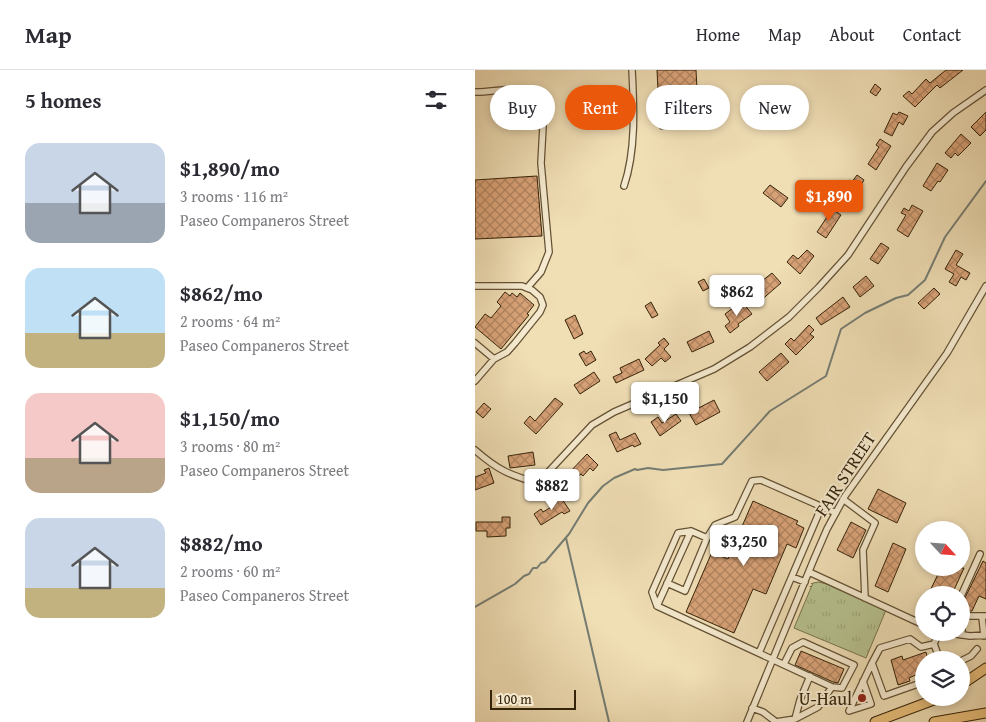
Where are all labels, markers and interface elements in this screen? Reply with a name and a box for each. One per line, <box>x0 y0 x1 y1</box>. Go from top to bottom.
text: Map <box>25 17 72 52</box>
text: Home <box>696 21 740 48</box>
text: Map <box>768 21 801 48</box>
text: About <box>829 21 875 48</box>
text: Contact <box>903 21 961 48</box>
text: 5 homes <box>25 85 101 116</box>
chip: Buy <box>490 85 555 130</box>
chip: Rent <box>565 85 636 130</box>
chip: Filters <box>646 85 730 130</box>
chip: New <box>740 85 809 130</box>
icon: filters <box>422 86 450 114</box>
text: $1,890/mo <box>180 153 280 184</box>
icon: home <box>65 163 125 223</box>
pin: $1,890 <box>788 180 870 222</box>
text: 3 rooms · 116 m² <box>180 184 288 208</box>
text: $1,890 <box>806 184 852 208</box>
text: Paseo Companeros Street <box>180 208 349 232</box>
pin: $862 <box>707 274 767 317</box>
text: $862/mo <box>180 278 263 309</box>
text: $862 <box>720 279 754 303</box>
icon: home <box>65 288 125 348</box>
text: 2 rooms · 64 m² <box>180 309 280 333</box>
text: Paseo Companeros Street <box>180 333 349 357</box>
pin: $1,150 <box>624 382 706 424</box>
text: $1,150 <box>642 386 688 410</box>
text: $1,150/mo <box>180 403 280 434</box>
icon: home <box>65 413 125 473</box>
street label: FAIR STREET <box>808 426 882 522</box>
text: 3 rooms · 80 m² <box>180 434 280 458</box>
text: Paseo Companeros Street <box>180 458 349 482</box>
pin: $882 <box>522 468 582 511</box>
text: $882 <box>535 473 569 497</box>
north arrow <box>915 521 970 576</box>
map controls <box>915 521 970 706</box>
pin: $3,250 <box>703 524 785 567</box>
text: $882/mo <box>180 528 263 559</box>
text: $3,250 <box>721 529 767 553</box>
icon: home <box>65 538 125 598</box>
text: 2 rooms · 60 m² <box>180 559 280 583</box>
text: Paseo Companeros Street <box>180 583 349 607</box>
button: locate <box>915 586 970 641</box>
button: layers <box>915 651 970 706</box>
place label: U-Haul <box>799 685 852 712</box>
scale bar <box>490 687 576 710</box>
text: 100 m <box>497 689 532 709</box>
marker: U-Haul <box>856 692 868 704</box>

